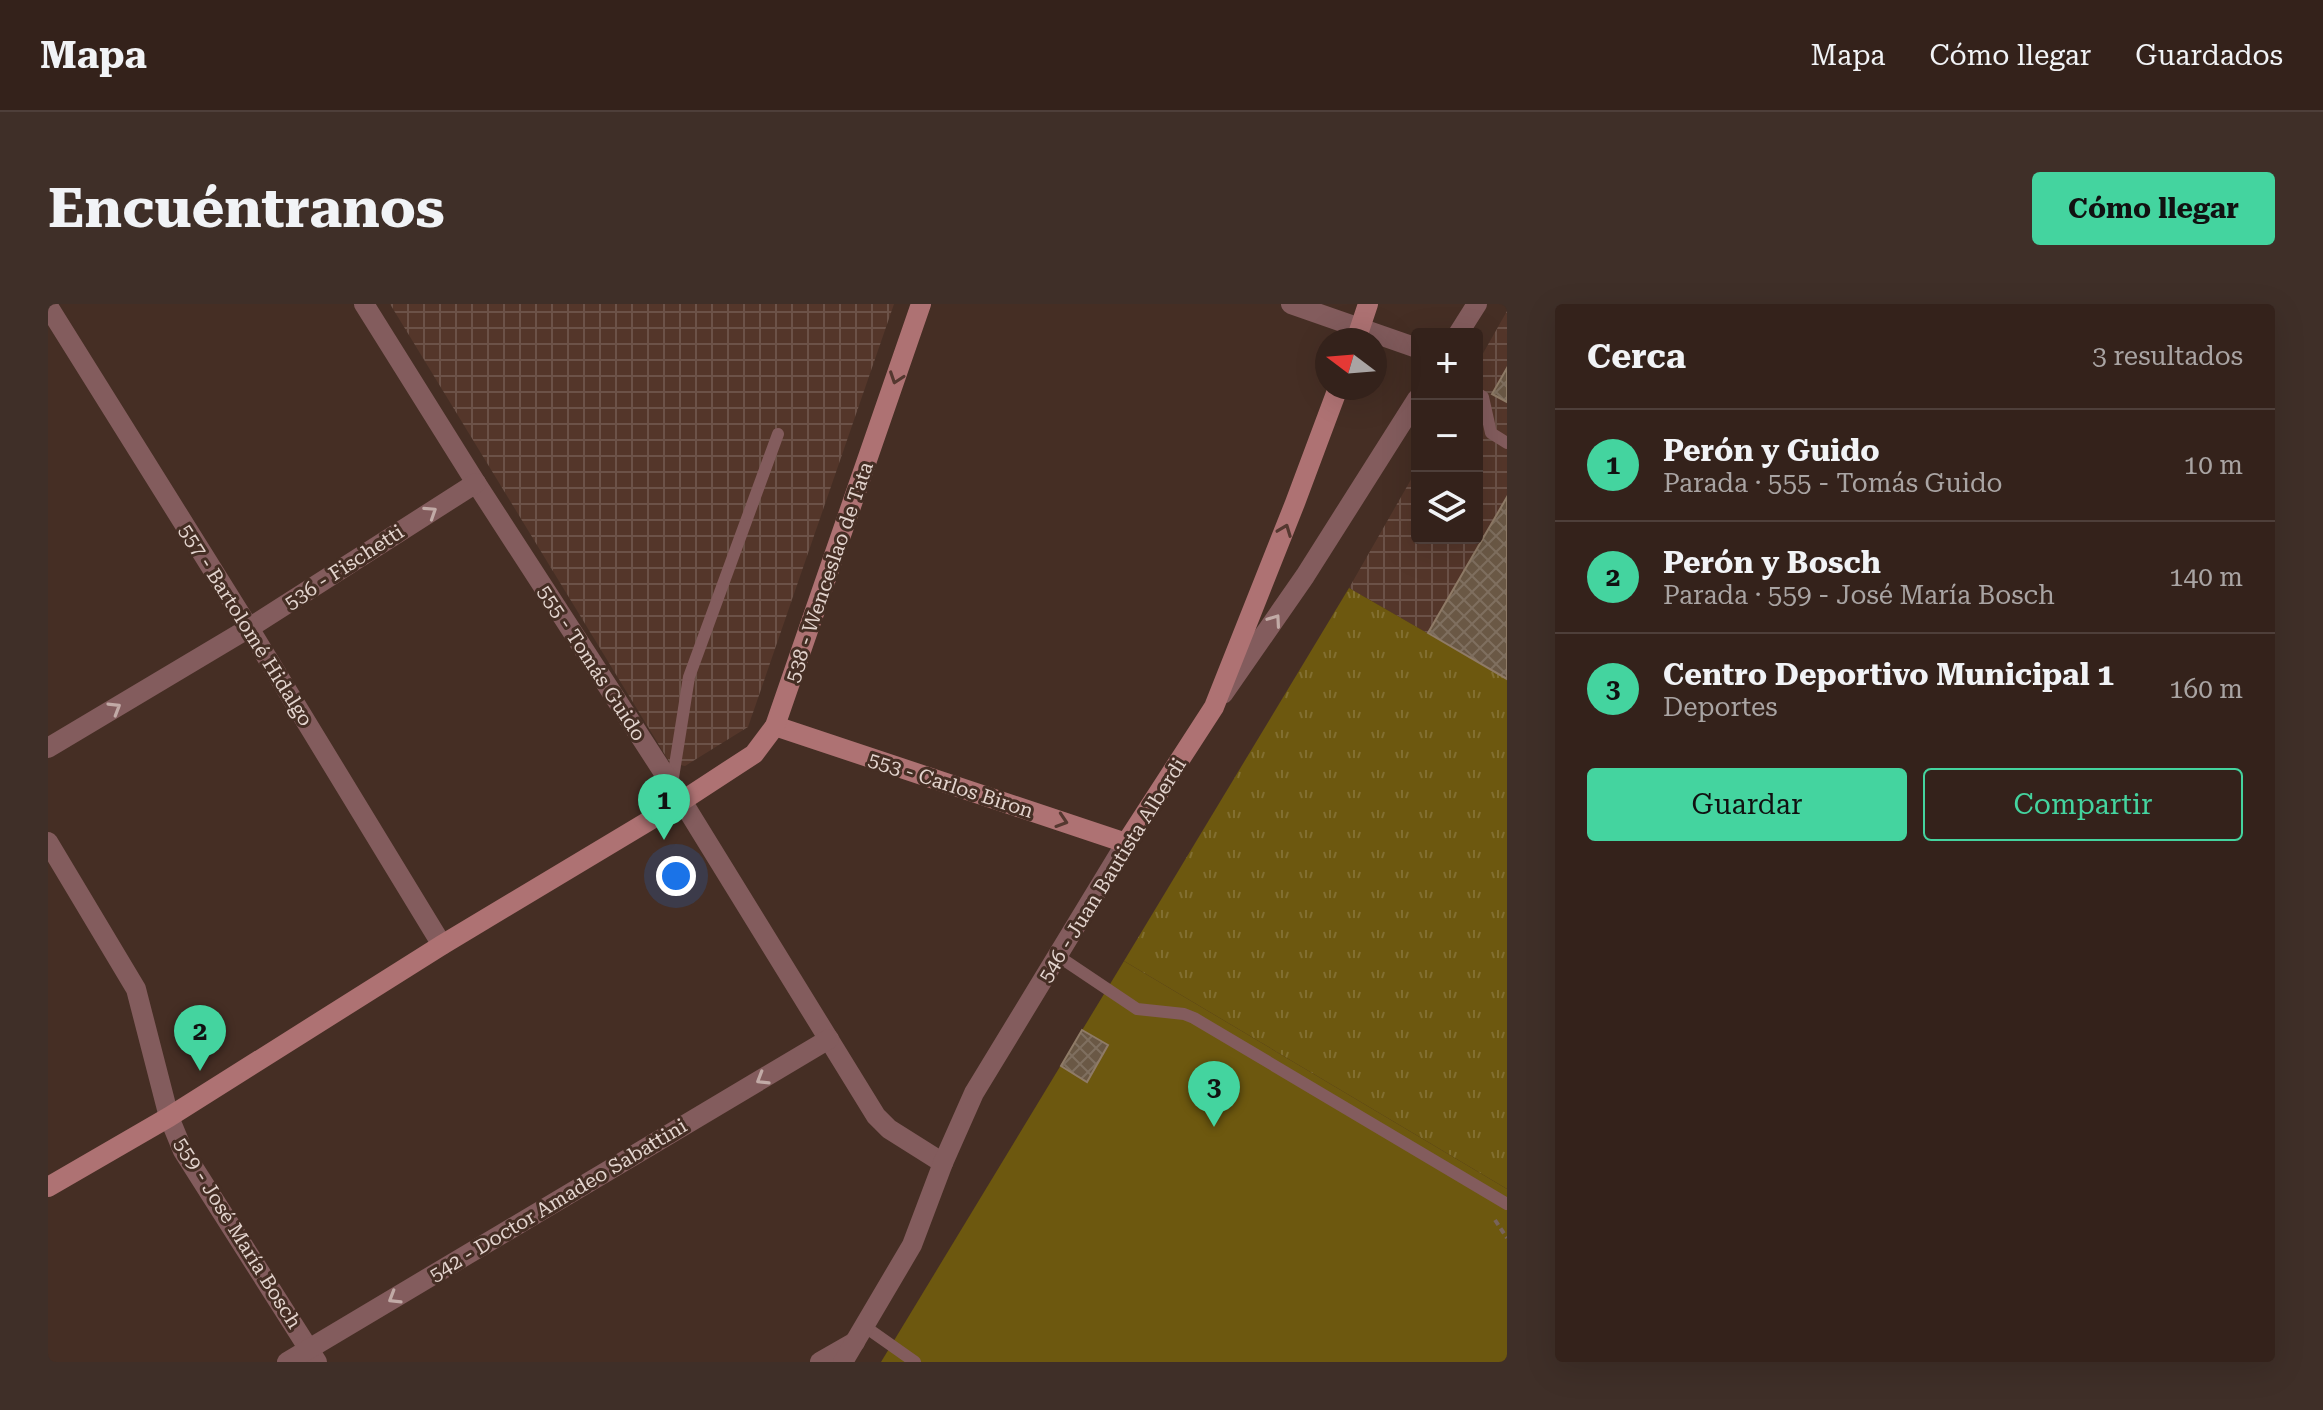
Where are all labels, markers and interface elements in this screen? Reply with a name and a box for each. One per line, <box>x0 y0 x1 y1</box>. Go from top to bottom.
text: Mapa <box>40 33 147 77</box>
text: Mapa <box>1811 39 1885 72</box>
text: Cómo llegar <box>1929 39 2091 72</box>
text: Guardados <box>2135 39 2283 72</box>
button: Cómo llegar <box>2032 172 2275 245</box>
text: Encuéntranos <box>48 175 445 241</box>
north arrow <box>1315 328 1387 400</box>
map controls <box>1411 328 1483 544</box>
button: + <box>1411 328 1483 400</box>
text: Cerca <box>1587 336 1686 376</box>
text: 3 resultados <box>2092 341 2243 371</box>
one-way arrow <box>889 370 905 384</box>
button: − <box>1411 400 1483 472</box>
text: Perón y Guido <box>1663 433 1880 468</box>
text: 1 <box>1606 450 1620 480</box>
text: 10 m <box>2184 450 2243 480</box>
street label: 538 - Wenceslao de Tata <box>780 459 878 685</box>
text: Parada · 555 - Tomás Guido <box>1663 468 2003 498</box>
button: layers <box>1411 472 1483 544</box>
one-way arrow <box>422 506 437 521</box>
street label: 557 - Bartolomé Hidalgo <box>174 520 318 730</box>
street label: 536 - Fischetti <box>280 520 408 614</box>
one-way arrow <box>1275 524 1292 538</box>
text: Perón y Bosch <box>1663 545 1881 580</box>
text: 2 <box>1606 562 1620 592</box>
text: 140 m <box>2169 562 2243 592</box>
text: Parada · 559 - José María Bosch <box>1663 580 2055 610</box>
street label: 555 - Tomás Guido <box>533 581 651 745</box>
one-way arrow <box>1265 614 1280 628</box>
text: Centro Deportivo Municipal 1 <box>1663 657 2114 692</box>
text: 3 <box>1606 674 1620 704</box>
text: 160 m <box>2169 674 2243 704</box>
text: Deportes <box>1663 692 1778 722</box>
one-way arrow <box>106 702 121 718</box>
street label: 553 - Carlos Biron <box>866 747 1037 823</box>
street label: 546 - Juan Bautista Alberdi <box>1033 754 1191 986</box>
button: Guardar <box>1587 768 1907 841</box>
button: Compartir <box>1923 768 2243 841</box>
pin: 1 <box>638 774 690 840</box>
one-way arrow <box>1054 812 1068 828</box>
your location <box>656 856 696 896</box>
pin: 2 <box>174 1005 226 1071</box>
pin: 3 <box>1188 1061 1240 1127</box>
one-way arrow <box>756 1069 771 1085</box>
street label: 542 - Doctor Amadeo Sabattini <box>425 1113 691 1287</box>
street label: 559 - José María Bosch <box>169 1133 307 1333</box>
one-way arrow <box>388 1288 403 1304</box>

